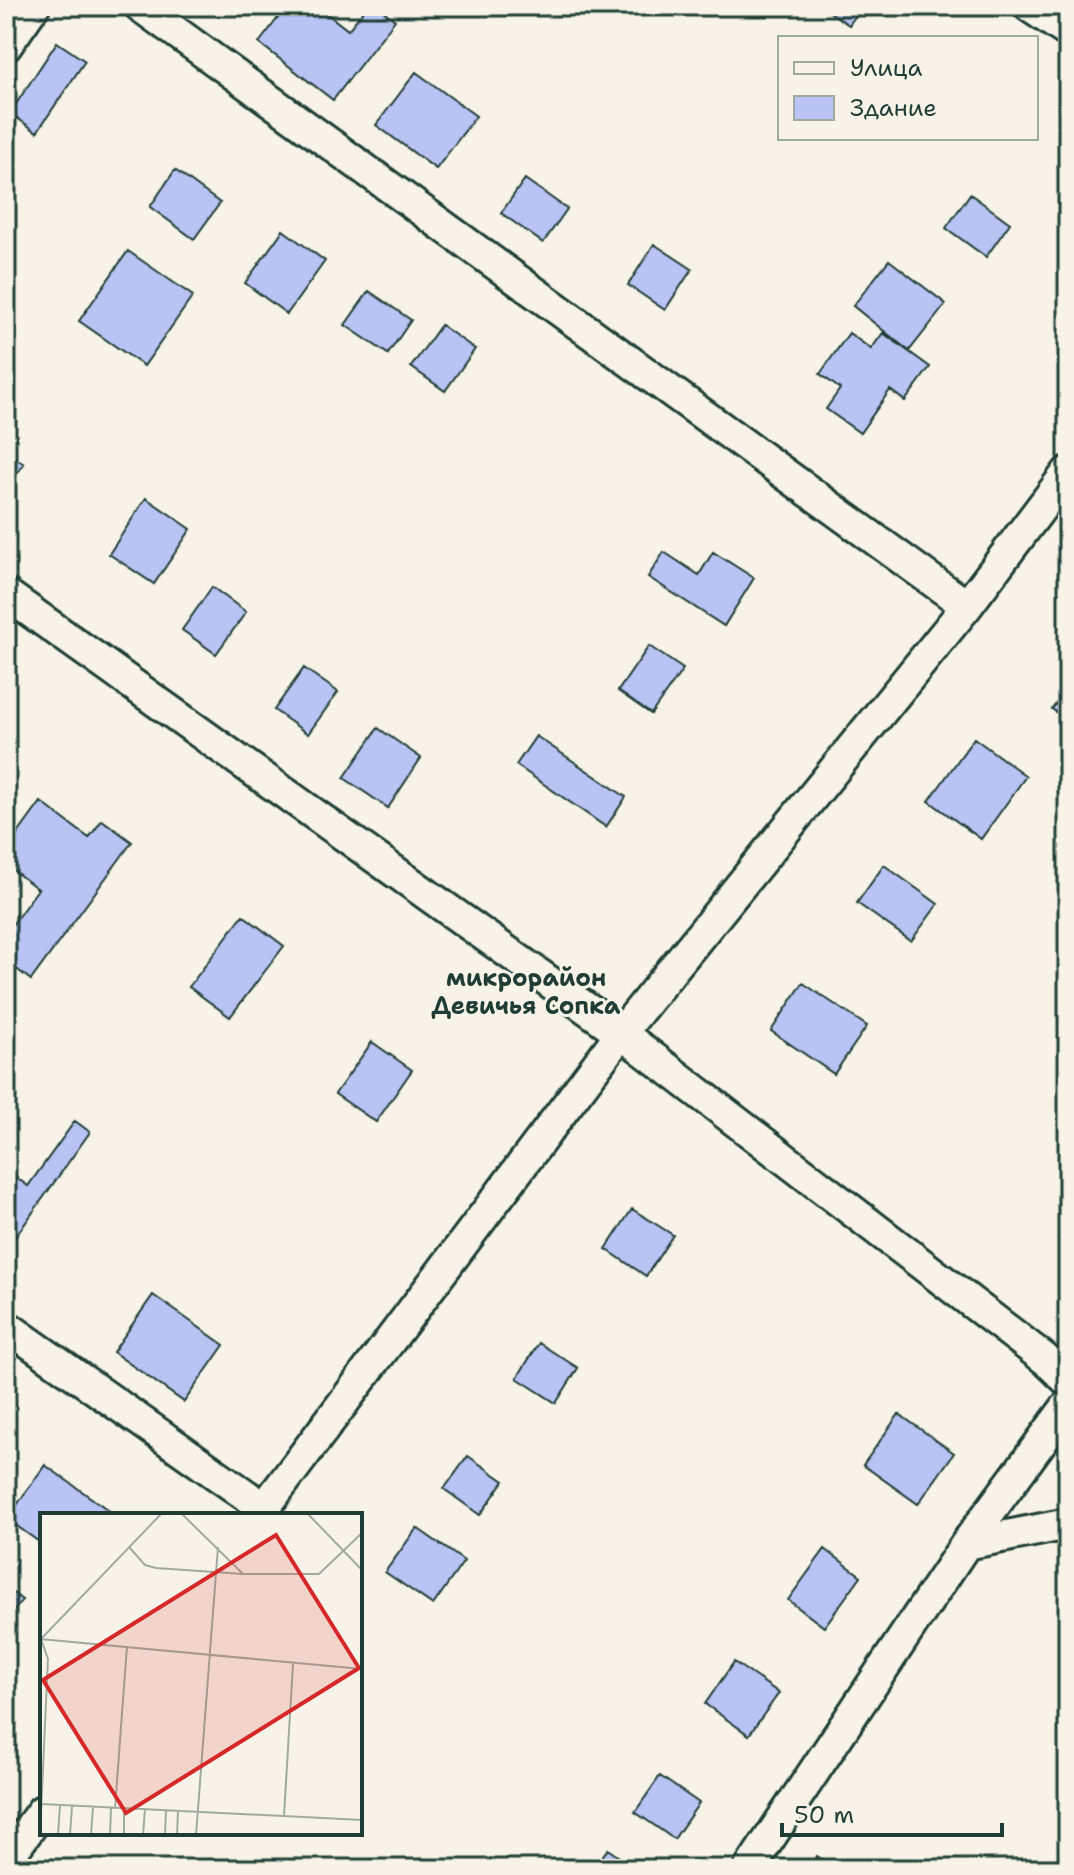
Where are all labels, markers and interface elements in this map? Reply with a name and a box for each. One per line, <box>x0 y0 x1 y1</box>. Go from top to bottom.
legend <box>778 36 1038 140</box>
text: Улица <box>850 52 923 84</box>
text: Здание <box>850 92 937 124</box>
district label: микрорайон Девичья Сопка <box>431 962 621 1022</box>
inset map <box>40 1513 362 1835</box>
scale bar <box>782 1787 1002 1837</box>
text: 50 m <box>794 1799 854 1831</box>

